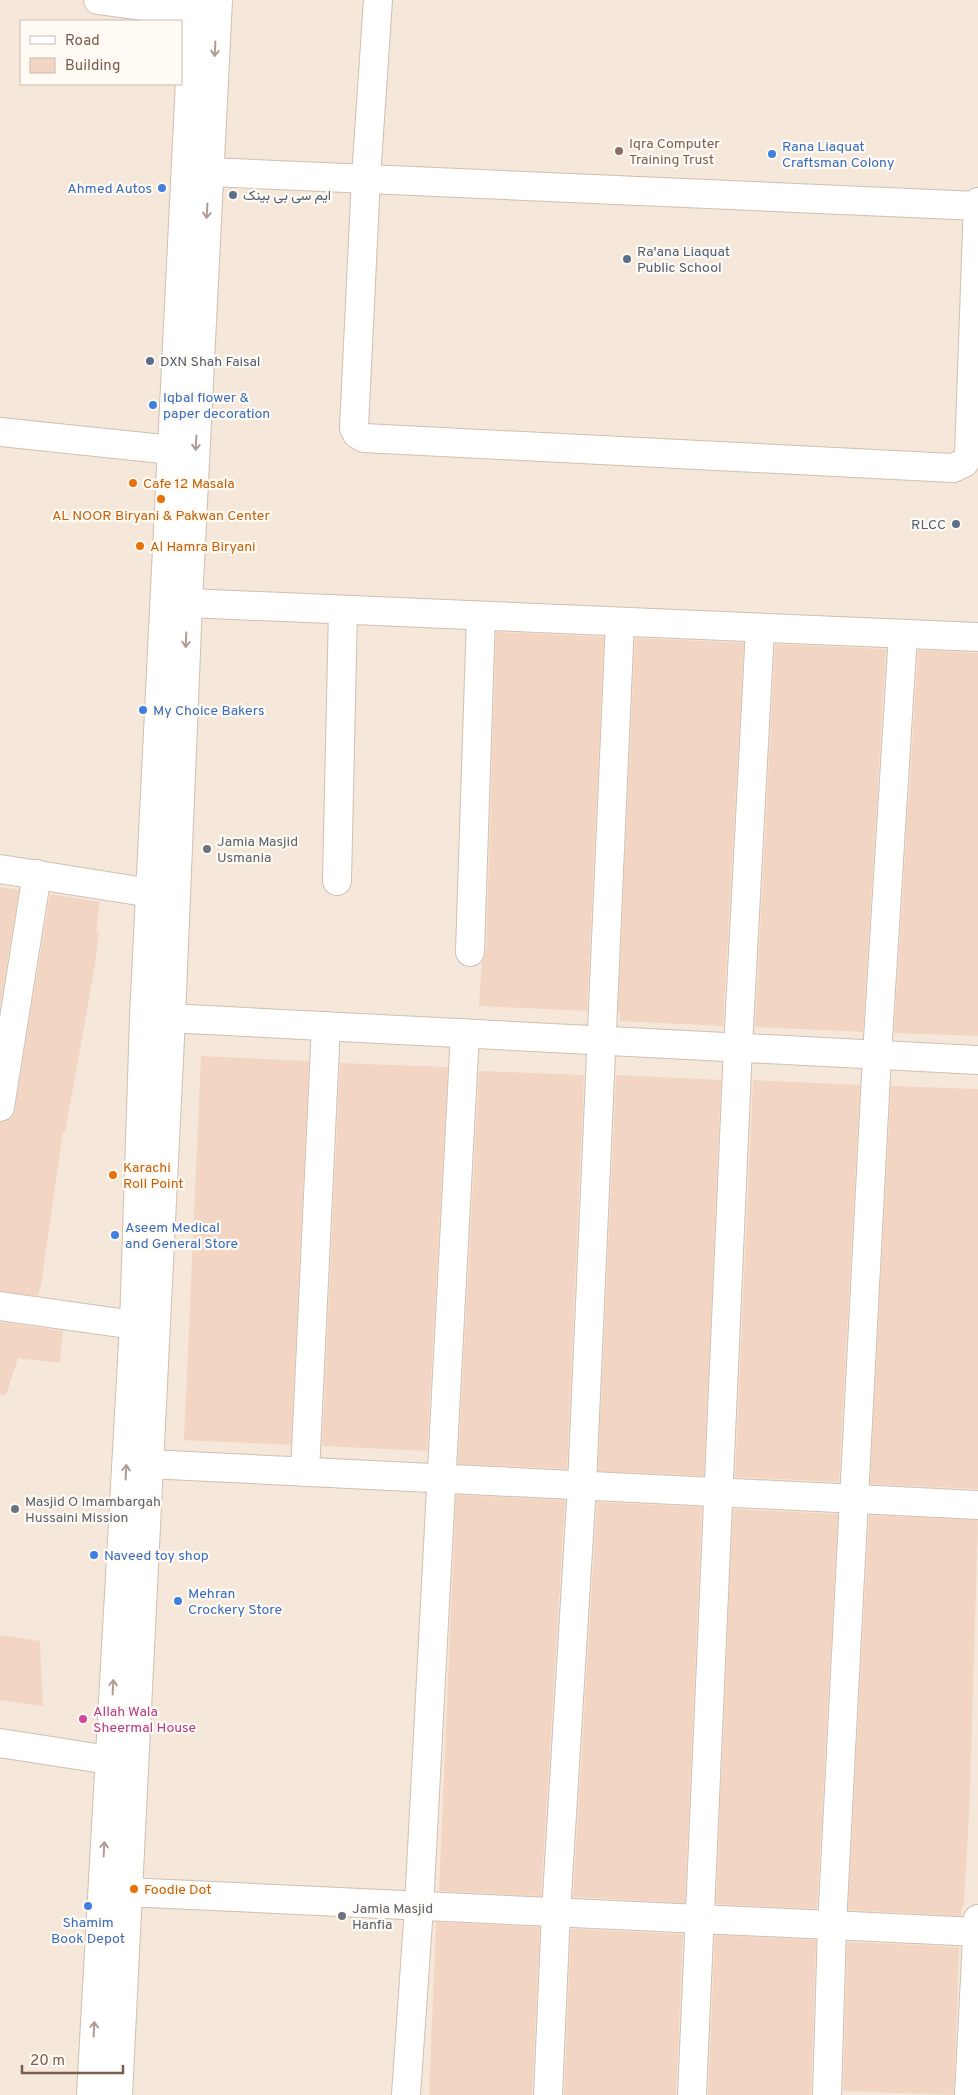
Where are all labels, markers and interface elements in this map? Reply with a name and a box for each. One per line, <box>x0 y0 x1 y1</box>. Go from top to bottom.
legend <box>20 20 182 85</box>
text: Road <box>65 32 100 51</box>
one-way arrow <box>211 40 220 56</box>
text: Building <box>65 57 120 76</box>
place label: Iqra Computer Training Trust <box>629 136 720 169</box>
place label: Rana Liaquat Craftsman Colony <box>782 139 894 172</box>
marker: Iqra Computer Training Trust <box>613 145 625 157</box>
marker: Rana Liaquat Craftsman Colony <box>766 148 778 160</box>
place label: Ahmed Autos <box>67 181 152 198</box>
marker: Ahmed Autos <box>156 182 168 194</box>
place label: ایم سی بی بینک <box>243 188 331 205</box>
marker: ایم سی بی بینک <box>227 189 239 201</box>
one-way arrow <box>202 202 212 219</box>
place label: Ra'ana Liaquat Public School <box>637 244 730 277</box>
marker: Ra'ana Liaquat Public School <box>621 253 633 265</box>
place label: DXN Shah Faisal <box>160 354 261 371</box>
marker: DXN Shah Faisal <box>144 355 156 367</box>
place label: Iqbal flower & paper decoration <box>163 390 270 423</box>
marker: Iqbal flower & paper decoration <box>147 399 159 411</box>
one-way arrow <box>191 435 200 451</box>
place label: Cafe 12 Masala <box>143 476 235 493</box>
marker: Cafe 12 Masala <box>127 477 139 489</box>
marker: AL NOOR Biryani & Pakwan Center <box>155 493 167 505</box>
place label: AL NOOR Biryani & Pakwan Center <box>52 508 270 525</box>
place label: RLCC <box>911 517 946 534</box>
marker: RLCC <box>950 518 962 530</box>
place label: Al Hamra Biryani <box>150 539 256 556</box>
marker: Al Hamra Biryani <box>134 540 146 552</box>
one-way arrow <box>182 632 191 648</box>
place label: My Choice Bakers <box>153 703 265 720</box>
marker: My Choice Bakers <box>137 704 149 716</box>
place label: Jamia Masjid Usmania <box>217 834 298 867</box>
marker: Jamia Masjid Usmania <box>201 843 213 855</box>
place label: Karachi Roll Point <box>123 1160 184 1193</box>
marker: Karachi Roll Point <box>107 1169 119 1181</box>
place label: Aseem Medical and General Store <box>125 1220 238 1253</box>
marker: Aseem Medical and General Store <box>109 1229 121 1241</box>
one-way arrow <box>121 1464 130 1480</box>
place label: Masjid O Imambargah Hussaini Mission <box>25 1494 161 1527</box>
marker: Masjid O Imambargah Hussaini Mission <box>9 1503 21 1515</box>
place label: Naveed toy shop <box>104 1548 209 1565</box>
marker: Naveed toy shop <box>88 1549 100 1561</box>
place label: Mehran Crockery Store <box>188 1586 282 1619</box>
marker: Mehran Crockery Store <box>172 1595 184 1607</box>
one-way arrow <box>109 1679 118 1695</box>
place label: Allah Wala Sheermal House <box>93 1704 196 1737</box>
marker: Allah Wala Sheermal House <box>77 1713 89 1725</box>
one-way arrow <box>99 1841 108 1857</box>
place label: Foodie Dot <box>144 1882 211 1899</box>
marker: Foodie Dot <box>128 1883 140 1895</box>
marker: Shamim Book Depot <box>82 1900 94 1912</box>
place label: Jamia Masjid Hanfia <box>352 1901 433 1934</box>
marker: Jamia Masjid Hanfia <box>336 1910 348 1922</box>
place label: Shamim Book Depot <box>51 1915 125 1948</box>
one-way arrow <box>90 2021 99 2037</box>
scale bar <box>22 2042 124 2074</box>
text: 20 m <box>30 2052 65 2071</box>

